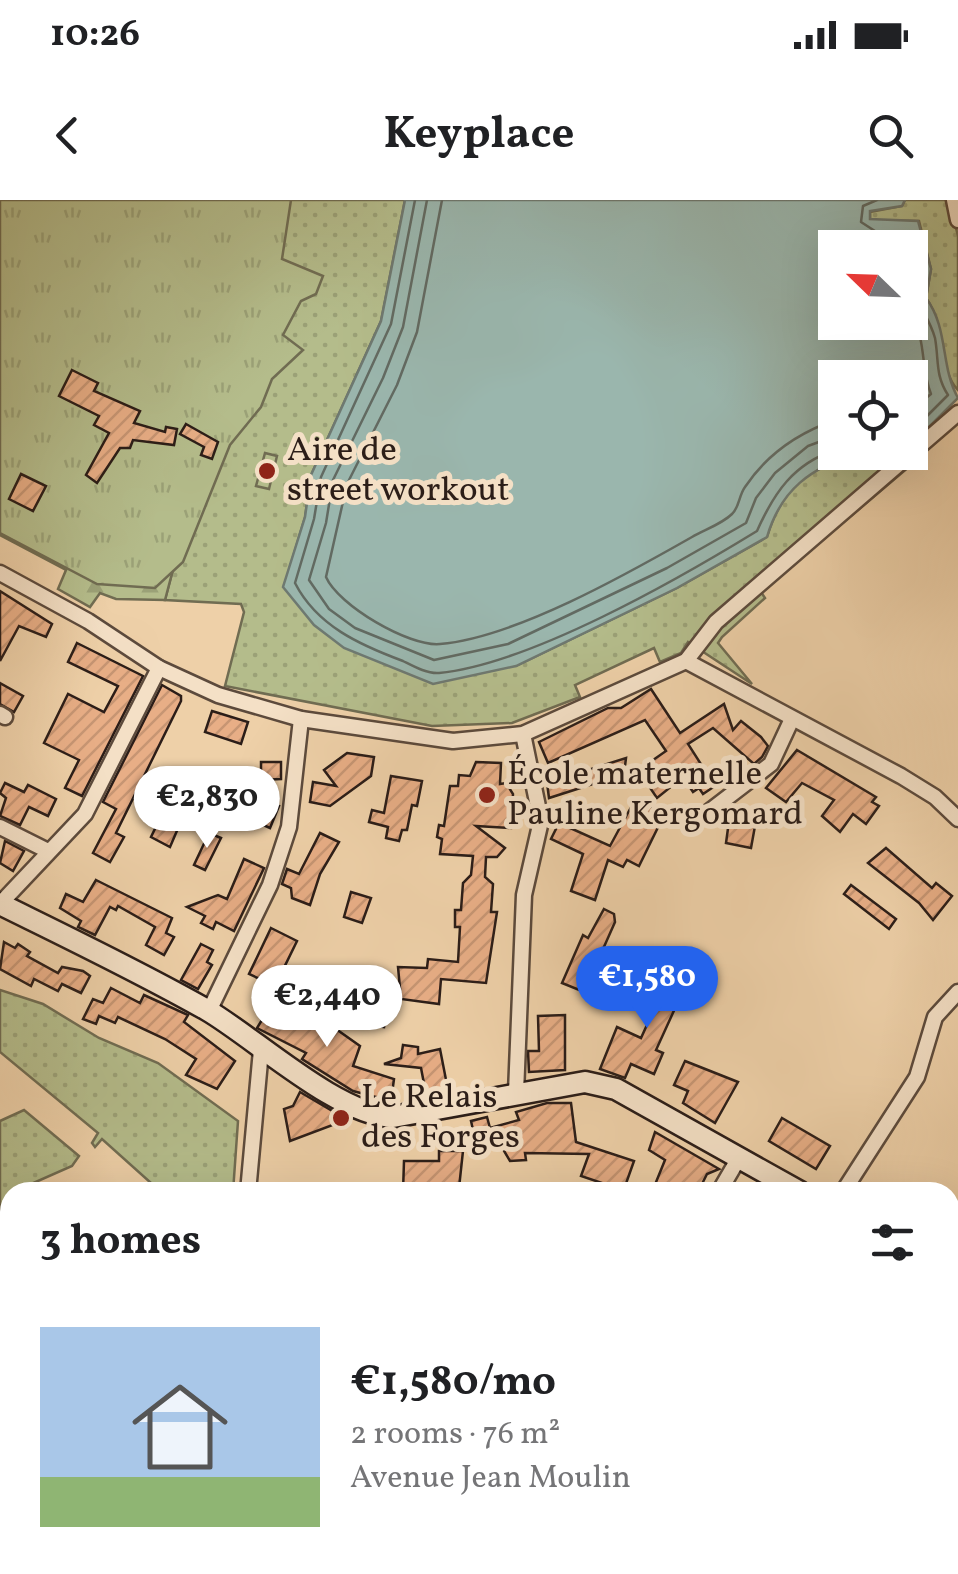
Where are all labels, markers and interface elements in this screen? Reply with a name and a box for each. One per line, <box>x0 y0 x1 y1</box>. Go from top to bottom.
text: 10:26 <box>50 9 140 62</box>
text: Keyplace <box>384 104 574 167</box>
icon: back <box>40 108 95 163</box>
icon: search <box>863 108 918 163</box>
north arrow <box>818 230 928 340</box>
map controls <box>818 230 928 470</box>
button: locate <box>818 360 928 470</box>
place label: Aire de street workout <box>287 427 510 515</box>
marker: Aire de street workout <box>256 460 278 482</box>
place label: École maternelle Pauline Kergomard <box>507 751 803 839</box>
pin: €2,830 <box>126 766 288 851</box>
text: €2,830 <box>156 776 258 820</box>
marker: École maternelle Pauline Kergomard <box>476 784 498 806</box>
pin: €1,580 <box>566 946 728 1031</box>
text: €1,580 <box>598 956 696 1000</box>
pin: €2,440 <box>246 965 408 1050</box>
text: €2,440 <box>273 975 381 1019</box>
place label: Le Relais des Forges <box>361 1074 520 1162</box>
marker: Le Relais des Forges <box>330 1107 352 1129</box>
text: 3 homes <box>40 1213 201 1272</box>
icon: filters <box>865 1215 920 1270</box>
text: €1,580/mo <box>350 1354 556 1413</box>
icon: home <box>120 1367 240 1487</box>
text: 2 rooms · 76 m² <box>350 1413 560 1457</box>
text: Avenue Jean Moulin <box>350 1457 631 1501</box>

